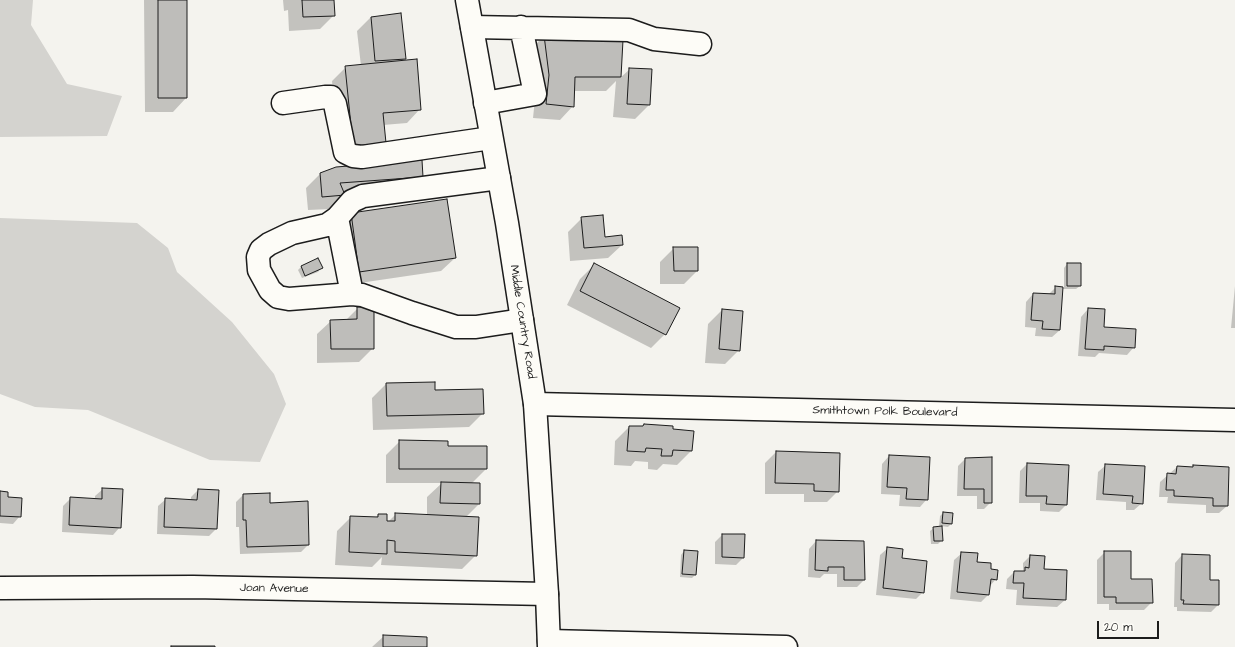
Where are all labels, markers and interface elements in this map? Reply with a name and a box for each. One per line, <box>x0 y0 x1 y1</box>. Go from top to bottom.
street label: Middle Country Road <box>506 264 538 380</box>
street label: Smithtown Polk Boulevard <box>812 404 958 420</box>
street label: Joan Avenue <box>239 581 309 597</box>
scale bar <box>1099 613 1161 639</box>
text: 20 m <box>1104 619 1133 636</box>

